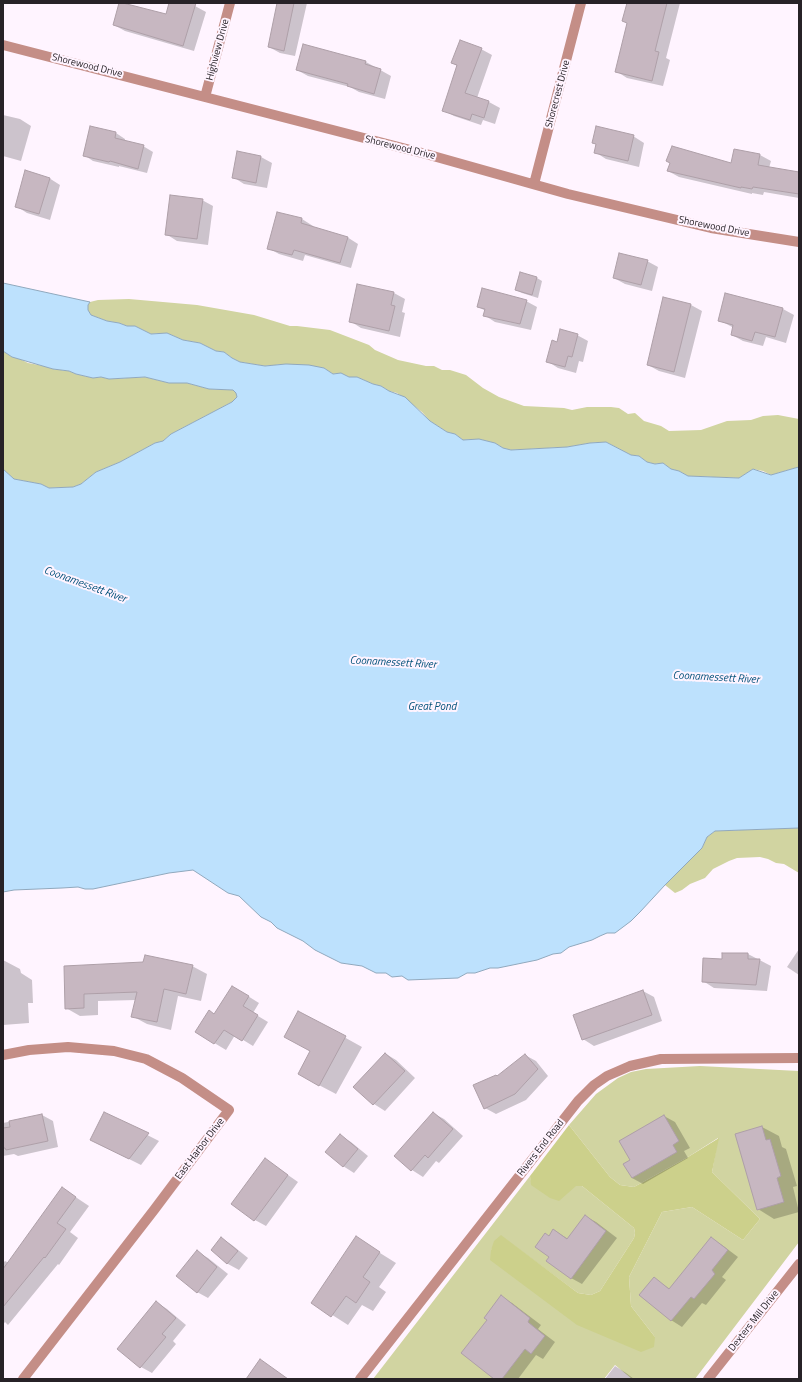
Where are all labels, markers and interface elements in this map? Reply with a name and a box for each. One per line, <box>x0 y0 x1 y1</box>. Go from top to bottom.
street label: Highview Drive <box>204 18 232 82</box>
street label: Shorewood Drive <box>51 51 123 81</box>
street label: Shorecrest Drive <box>543 59 573 129</box>
street label: Shorewood Drive <box>364 133 436 163</box>
street label: Shorewood Drive <box>678 214 750 240</box>
water label: Coonamessett River <box>42 564 128 606</box>
water label: Coonamessett River <box>349 654 437 672</box>
water label: Coonamessett River <box>672 669 760 687</box>
water label: Great Pond <box>408 700 456 714</box>
street label: East Harbor Drive <box>173 1116 227 1182</box>
street label: Rivers End Road <box>515 1117 567 1179</box>
street label: Dexters Mill Drive <box>726 1288 782 1354</box>

